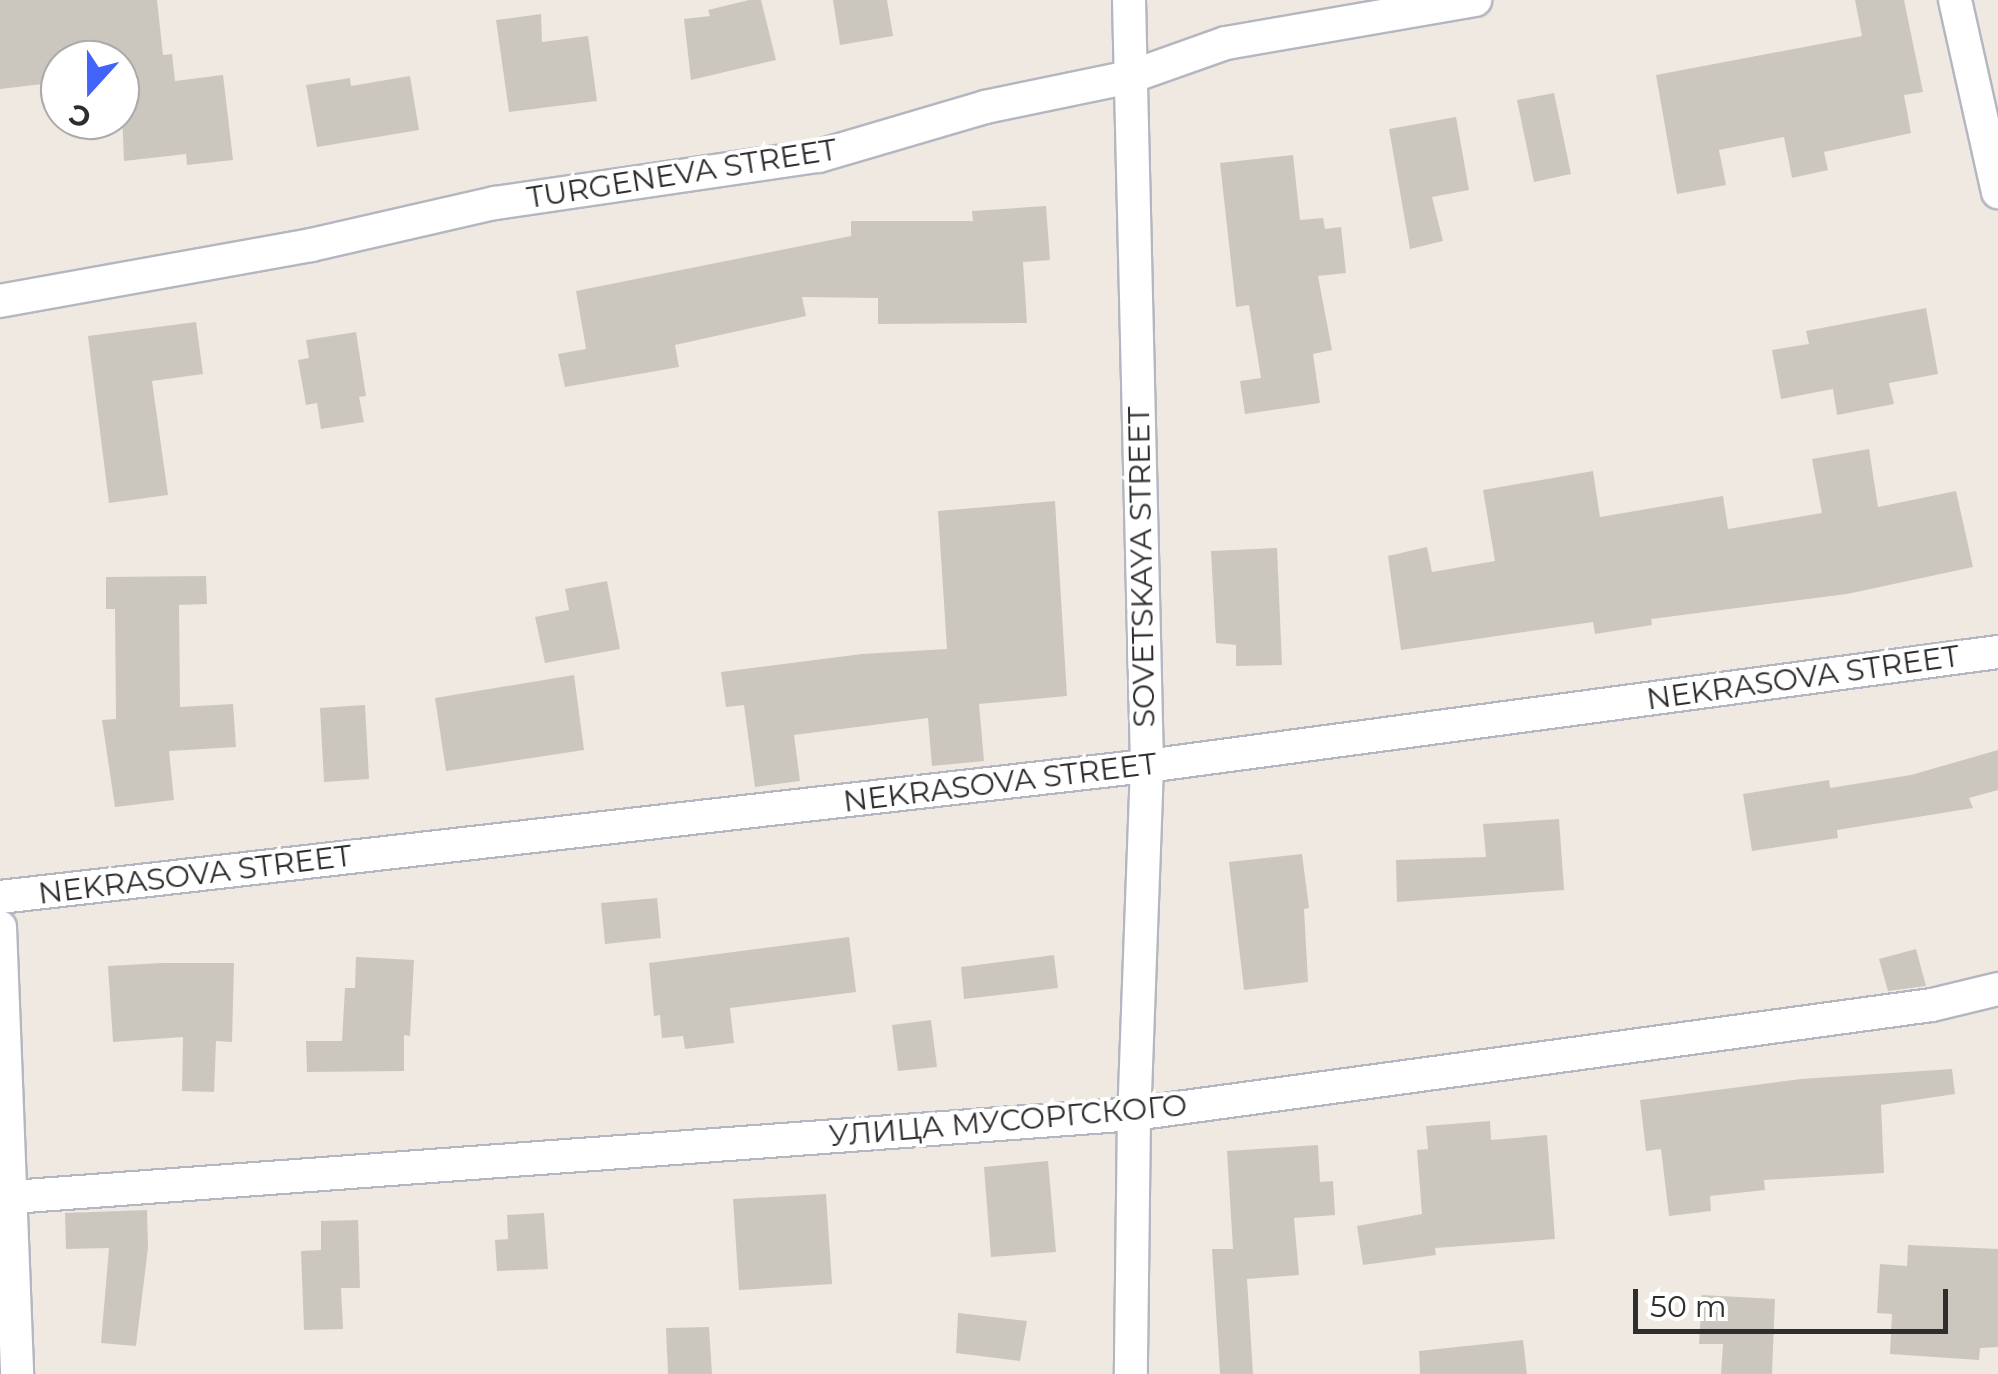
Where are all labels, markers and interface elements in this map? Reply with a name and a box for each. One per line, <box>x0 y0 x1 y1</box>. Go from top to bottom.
north arrow <box>40 40 140 140</box>
text: С <box>64 97 96 136</box>
street label: TURGENEVA STREET <box>524 132 840 216</box>
street label: SOVETSKAYA STREET <box>1121 406 1163 728</box>
street label: NEKRASOVA STREET <box>1644 638 1962 718</box>
street label: NEKRASOVA STREET <box>841 746 1159 820</box>
street label: NEKRASOVA STREET <box>36 838 354 912</box>
street label: УЛИЦА МУСОРГСКОГО <box>827 1087 1189 1155</box>
scale bar <box>1638 1269 1953 1331</box>
text: 50 m <box>1650 1288 1727 1325</box>

